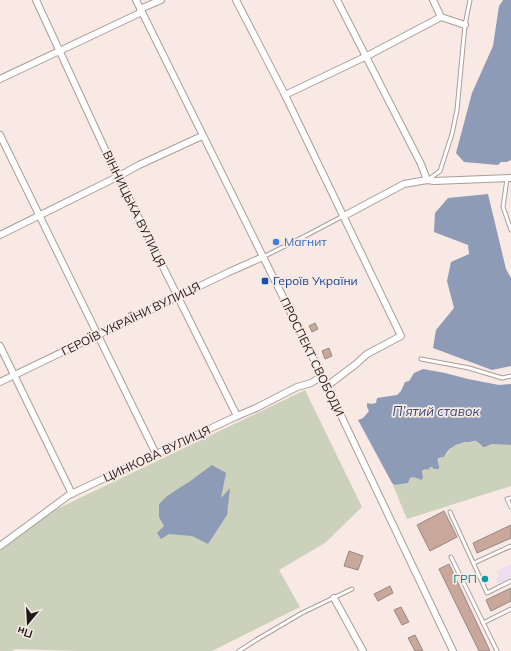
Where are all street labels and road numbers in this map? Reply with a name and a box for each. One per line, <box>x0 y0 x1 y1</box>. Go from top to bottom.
street label: ВІННИЦЬКА ВУЛИЦЯ <box>100 148 169 269</box>
street label: ГЕРОЇВ УКРАЇНИ ВУЛИЦЯ <box>59 278 203 359</box>
street label: ПРОСПЕКТ СВОБОДИ <box>277 295 348 419</box>
street label: ЦИНКОВА ВУЛИЦЯ <box>101 422 213 485</box>

